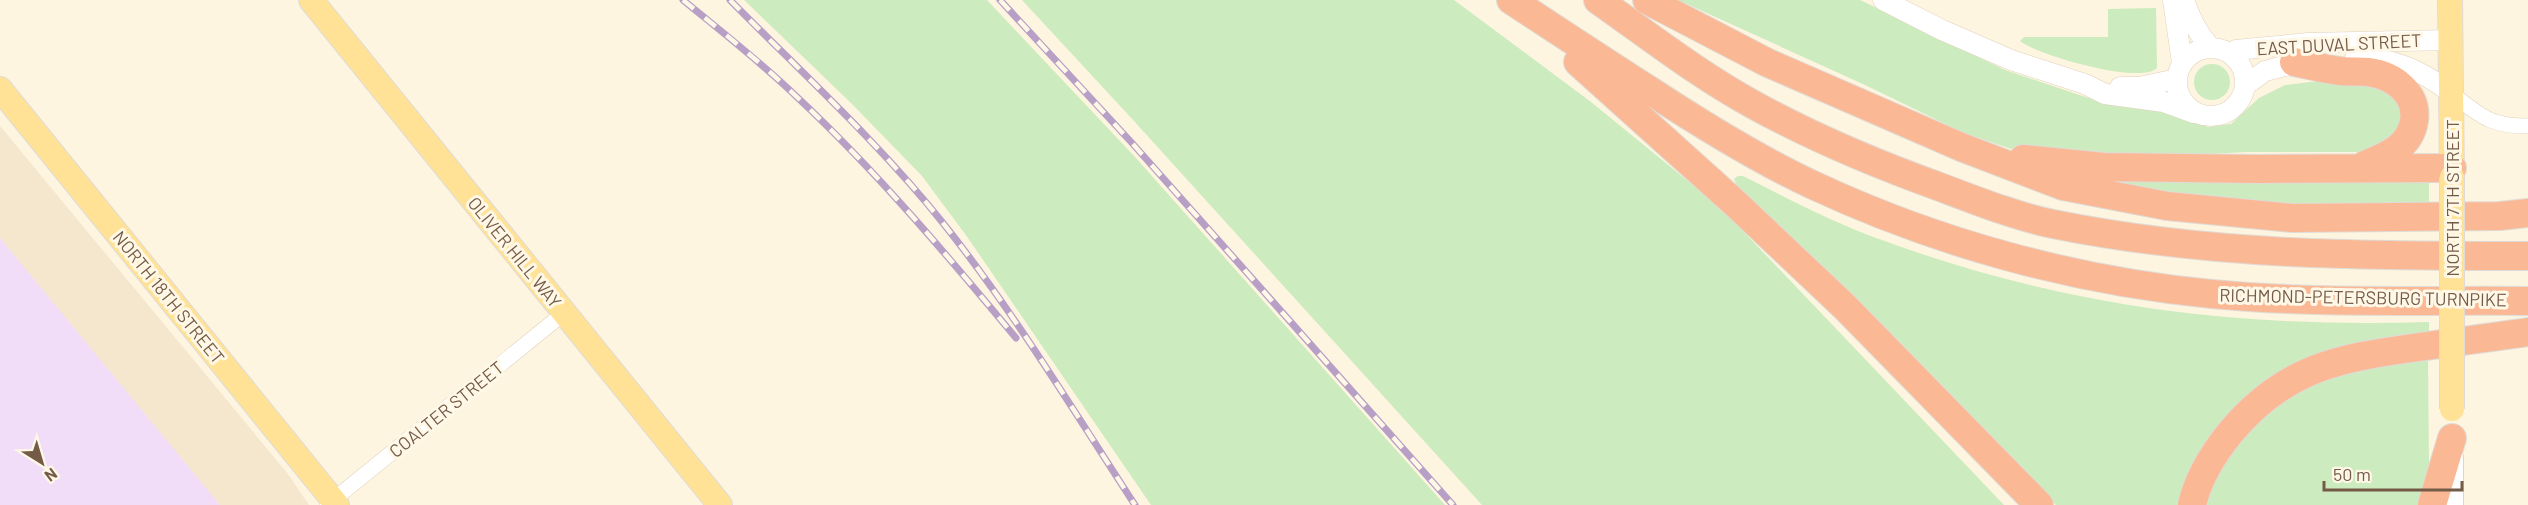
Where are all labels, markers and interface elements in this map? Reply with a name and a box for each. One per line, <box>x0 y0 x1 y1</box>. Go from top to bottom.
street label: EAST DUVAL STREET <box>2256 29 2422 59</box>
street label: NORTH 7TH STREET <box>2441 119 2463 277</box>
street label: OLIVER HILL WAY <box>464 192 566 312</box>
street label: NORTH 18TH STREET <box>109 226 229 368</box>
street label: RICHMOND-PETERSBURG TURNPIKE <box>2219 283 2507 311</box>
street label: COALTER STREET <box>384 356 508 462</box>
north arrow <box>12 433 72 493</box>
scale bar <box>2324 454 2462 492</box>
text: 50 m <box>2333 463 2371 485</box>
text: N <box>41 465 61 486</box>

